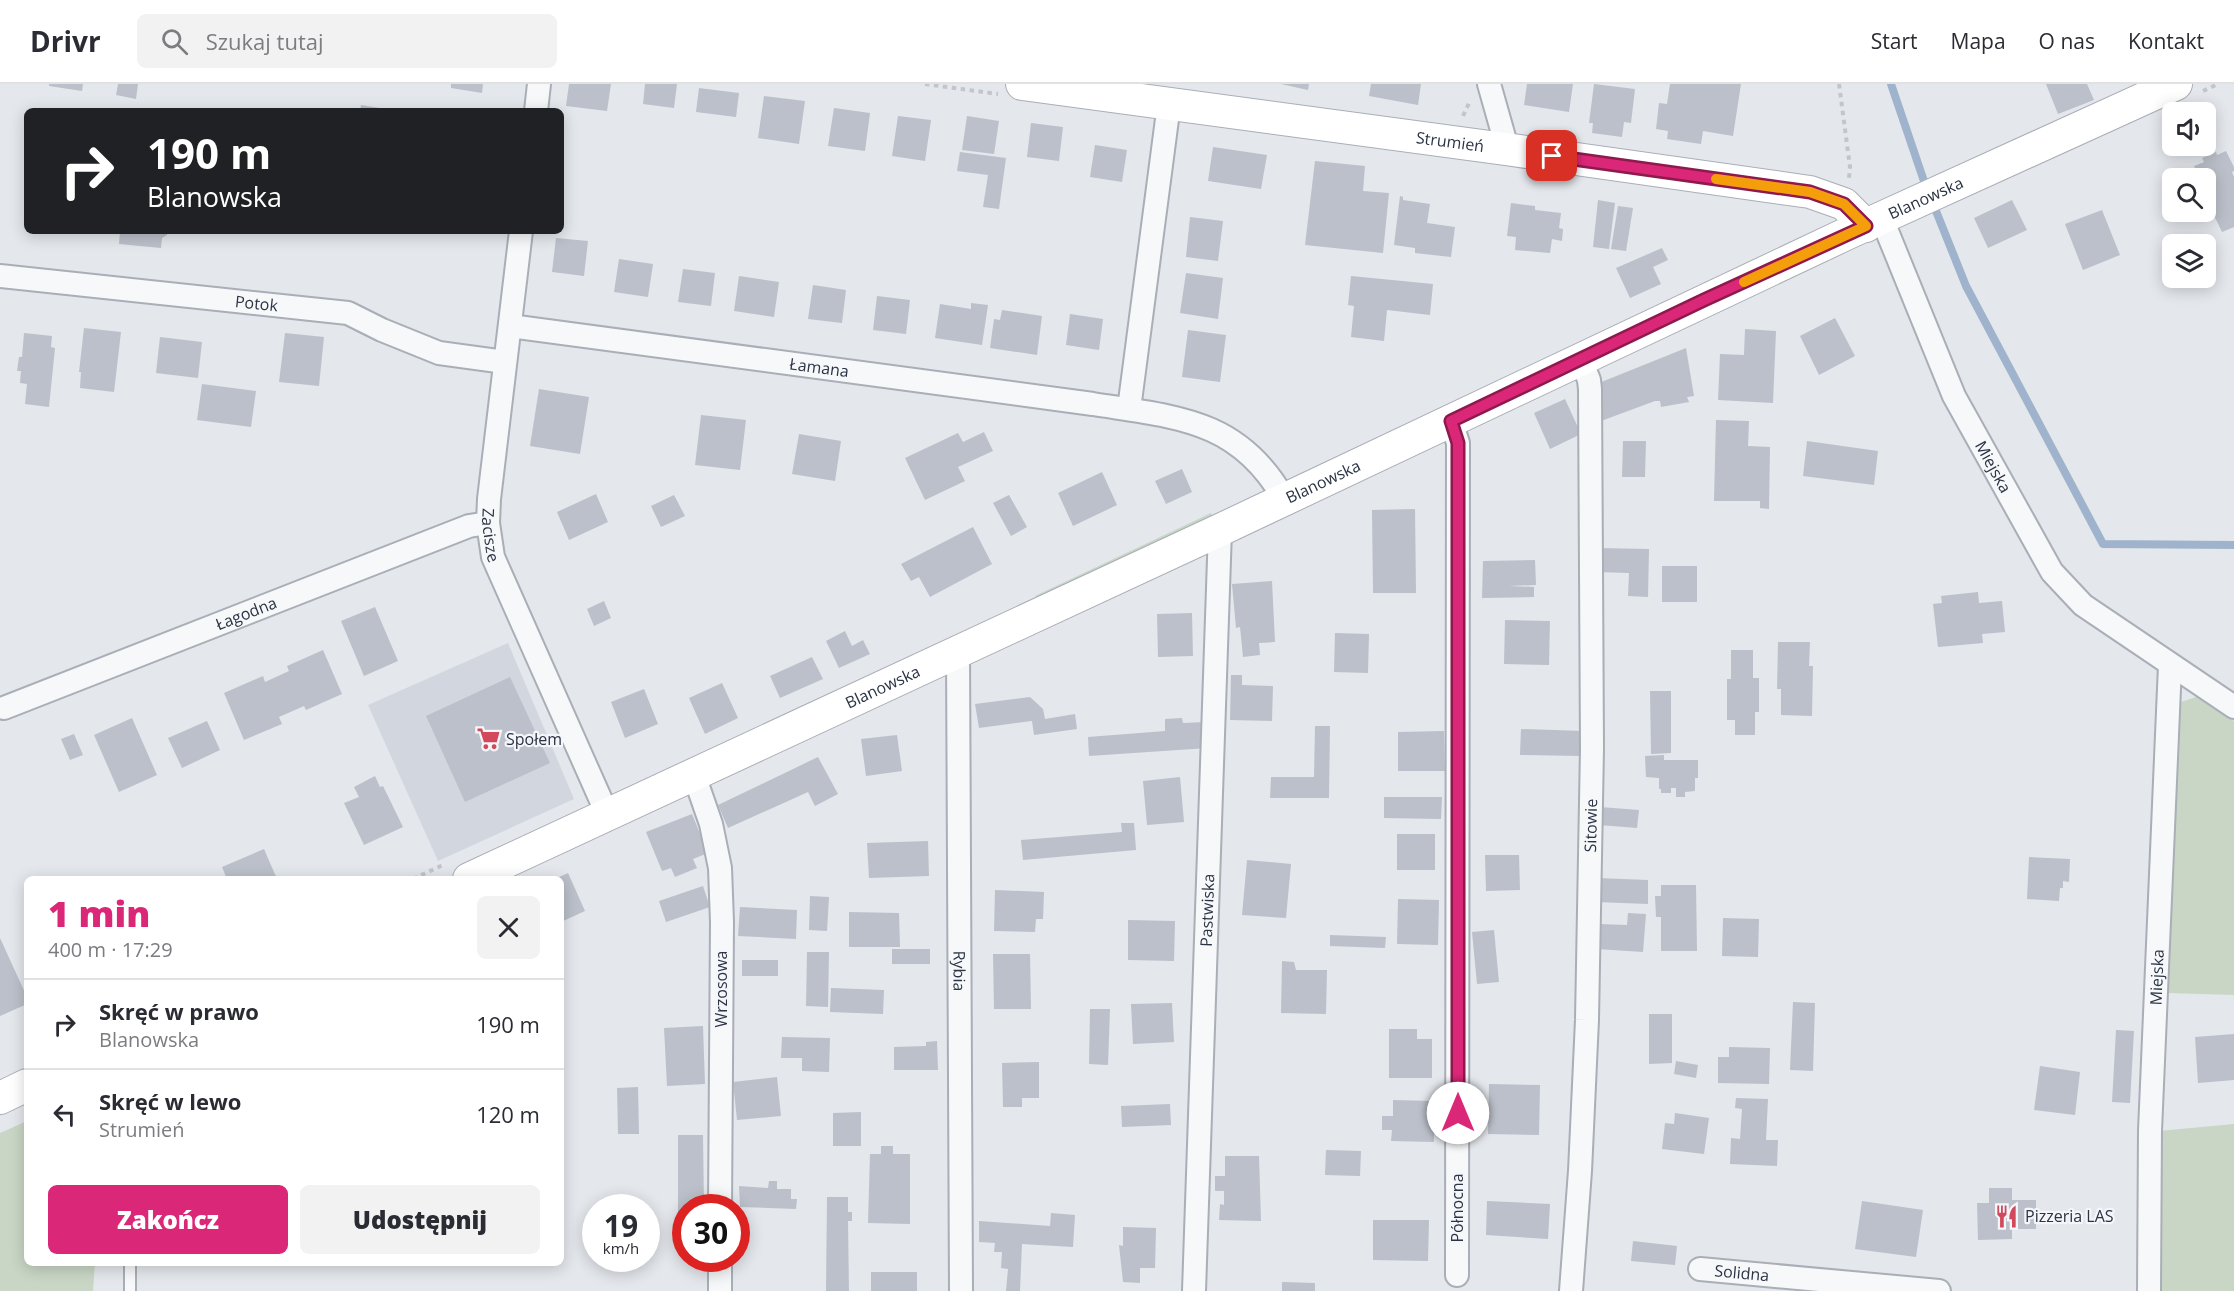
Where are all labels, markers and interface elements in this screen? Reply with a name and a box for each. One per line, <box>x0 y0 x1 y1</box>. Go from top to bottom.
search box <box>137 14 557 68</box>
text: Drivr <box>30 22 101 60</box>
icon: search <box>158 25 191 58</box>
text: Szukaj tutaj <box>206 26 324 56</box>
text: Start <box>1871 27 1918 55</box>
text: Mapa <box>1951 27 2006 55</box>
text: O nas <box>2039 27 2095 55</box>
text: Kontakt <box>2128 27 2204 55</box>
map controls <box>2162 102 2216 288</box>
button: sound <box>2162 102 2216 156</box>
text: 190 m <box>147 124 271 181</box>
street label: Strumień <box>1415 126 1486 157</box>
pin <box>1526 130 1577 181</box>
icon: right <box>48 132 126 210</box>
icon: arrive <box>1535 139 1568 172</box>
button: search <box>2162 168 2216 222</box>
street label: Blanowska <box>1885 171 1967 224</box>
text: Blanowska <box>147 178 282 215</box>
button: layers <box>2162 234 2216 288</box>
street label: Potok <box>234 290 280 317</box>
street label: Łamana <box>788 353 850 382</box>
street label: Miejska <box>1970 437 2017 497</box>
street label: Blanowska <box>1282 454 1364 508</box>
street label: Zacisze <box>477 508 505 566</box>
street label: Łagodna <box>212 591 280 635</box>
street label: Blanowska <box>842 660 923 714</box>
supermarket icon: Społem <box>475 726 501 752</box>
place label: Społem <box>506 728 562 750</box>
street label: Sitowie <box>1579 799 1602 853</box>
street label: Pastwiska <box>1195 873 1219 947</box>
text: 1 min <box>48 889 150 938</box>
button: close <box>477 896 540 959</box>
text: 400 m · 17:29 <box>48 936 173 963</box>
street label: Miejska <box>2144 949 2169 1006</box>
street label: Wrzosowa <box>710 951 732 1027</box>
street label: Rybia <box>948 951 971 991</box>
text: Skręć w prawo <box>99 996 259 1026</box>
icon: right <box>48 1008 81 1041</box>
text: 190 m <box>476 1009 540 1039</box>
text: Blanowska <box>99 1026 199 1053</box>
position arrow <box>1426 1081 1490 1145</box>
text: Skręć w lewo <box>99 1086 241 1116</box>
icon: left <box>48 1098 81 1131</box>
text: 120 m <box>476 1099 540 1129</box>
text: Strumień <box>99 1116 185 1143</box>
street label: Północna <box>1446 1173 1468 1243</box>
button: Zakończ <box>48 1185 288 1254</box>
button: Udostępnij <box>300 1185 540 1254</box>
speed limit sign: 30 <box>672 1194 750 1272</box>
restaurant icon: Pizzeria LAS <box>1994 1203 2020 1229</box>
text: 19 <box>604 1205 638 1246</box>
place label: Pizzeria LAS <box>2025 1205 2114 1227</box>
text: km/h <box>603 1238 639 1258</box>
street label: Solidna <box>1713 1259 1770 1286</box>

